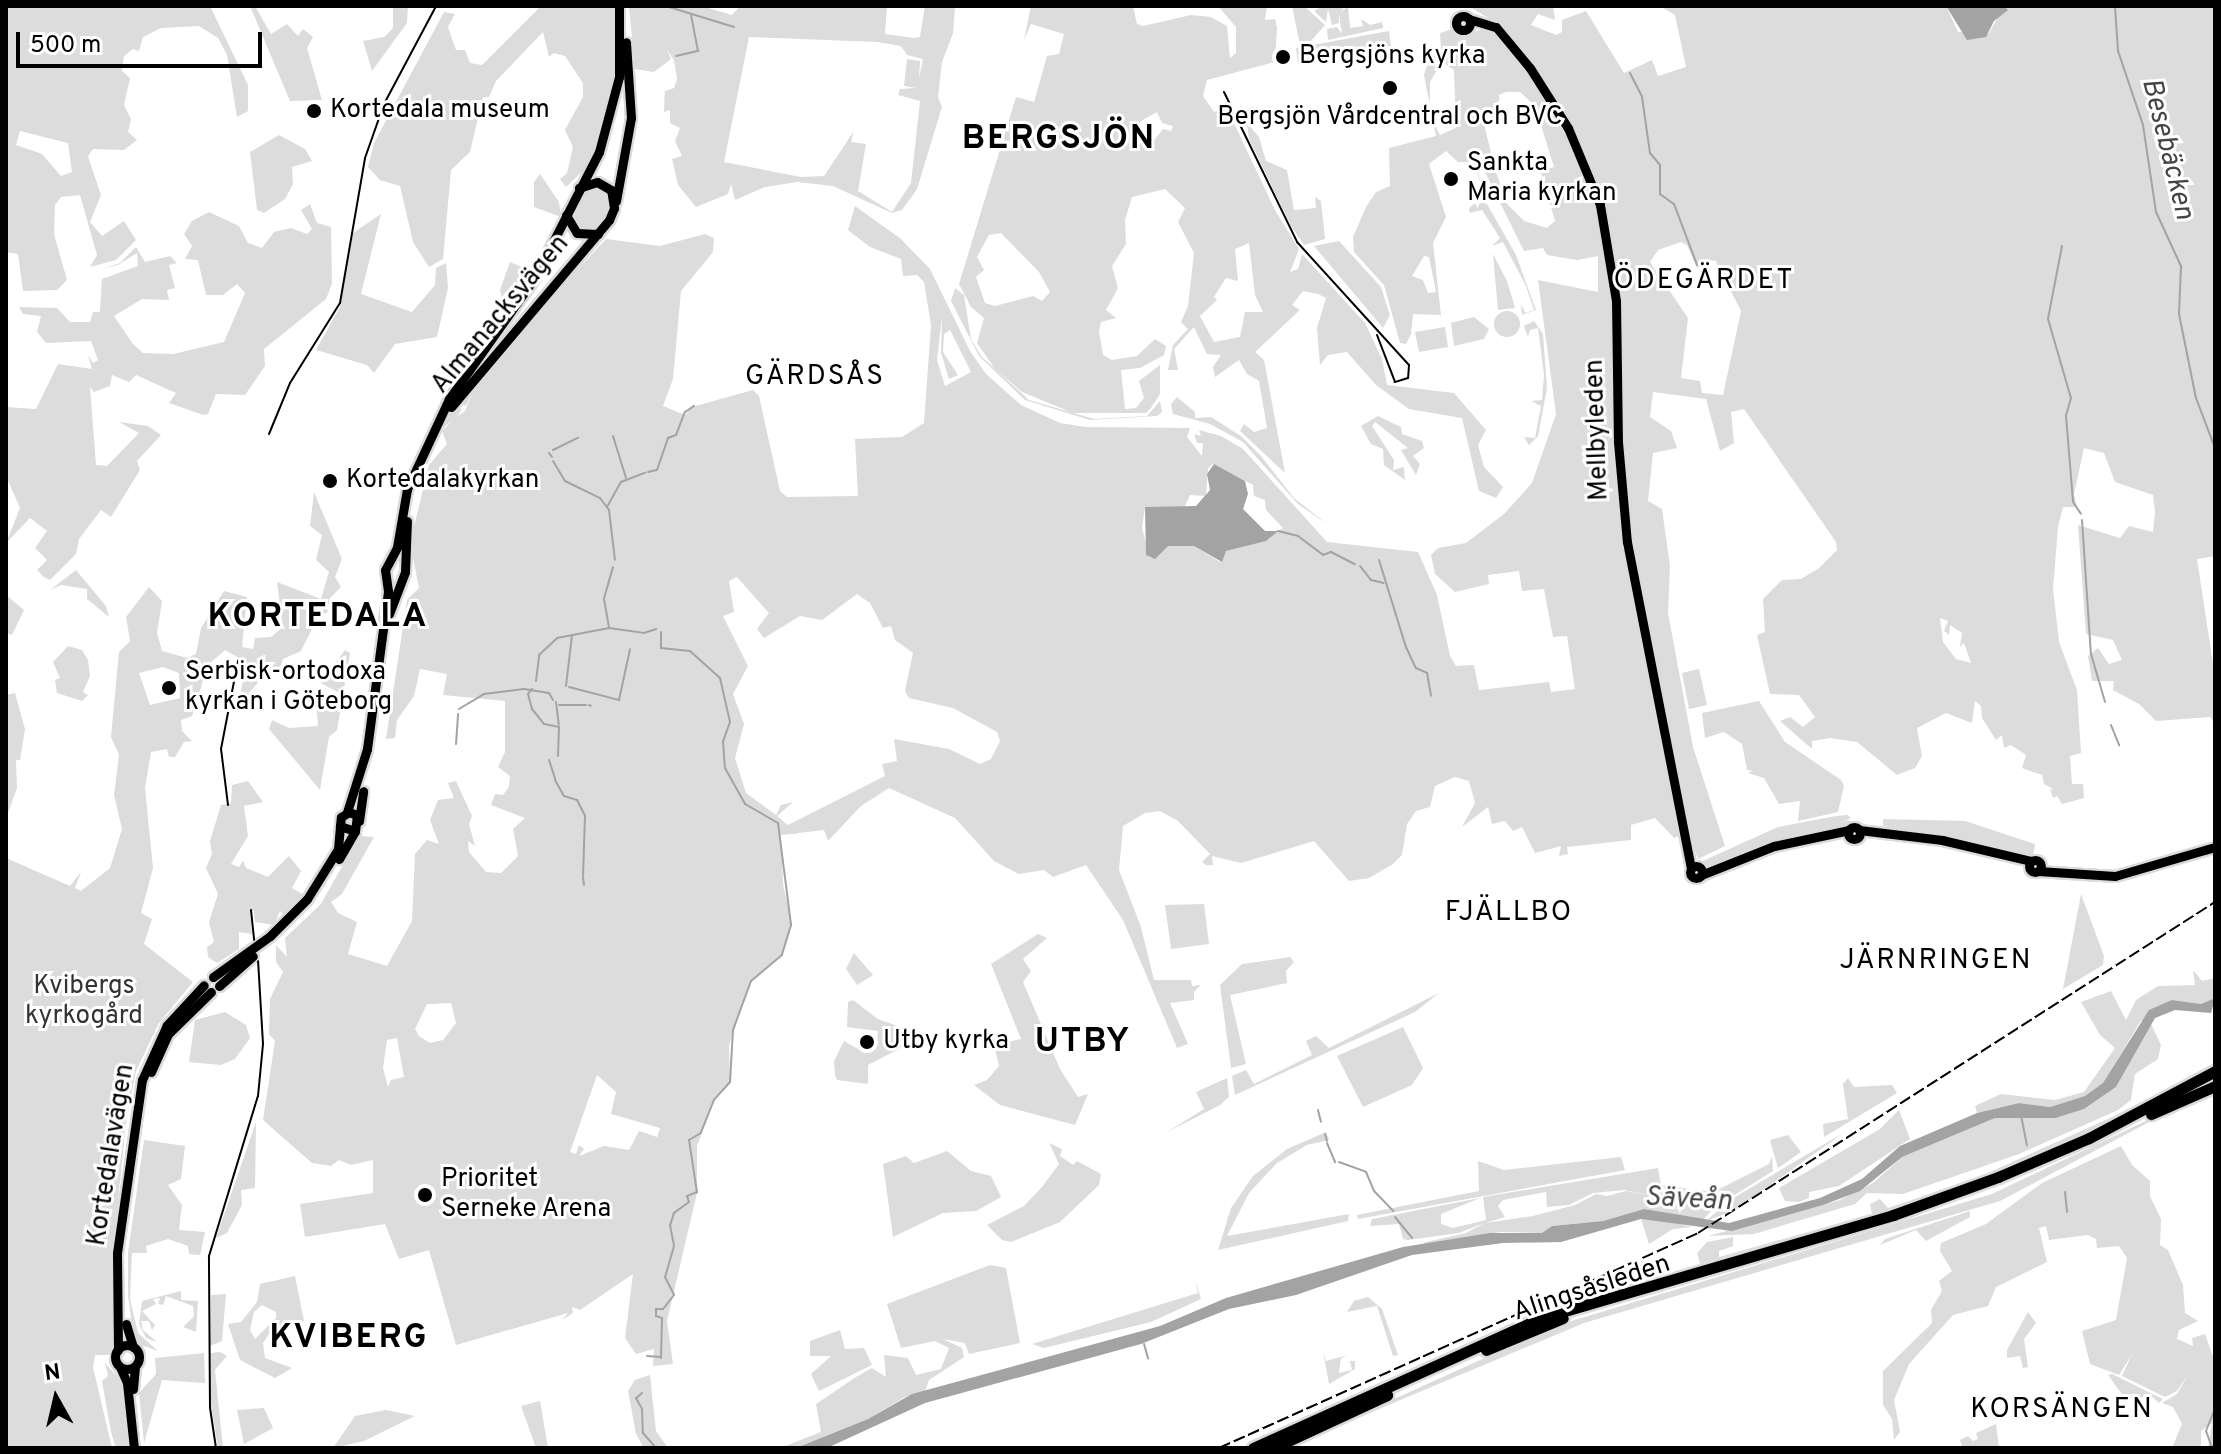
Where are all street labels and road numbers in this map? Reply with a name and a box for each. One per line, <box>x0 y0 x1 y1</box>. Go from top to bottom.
street label: Almanacksvägen <box>426 229 576 401</box>
street label: Mellbyleden <box>1580 359 1616 501</box>
street label: Kortedalavägen <box>82 1062 142 1248</box>
street label: Alingsåsleden <box>1510 1249 1674 1329</box>

